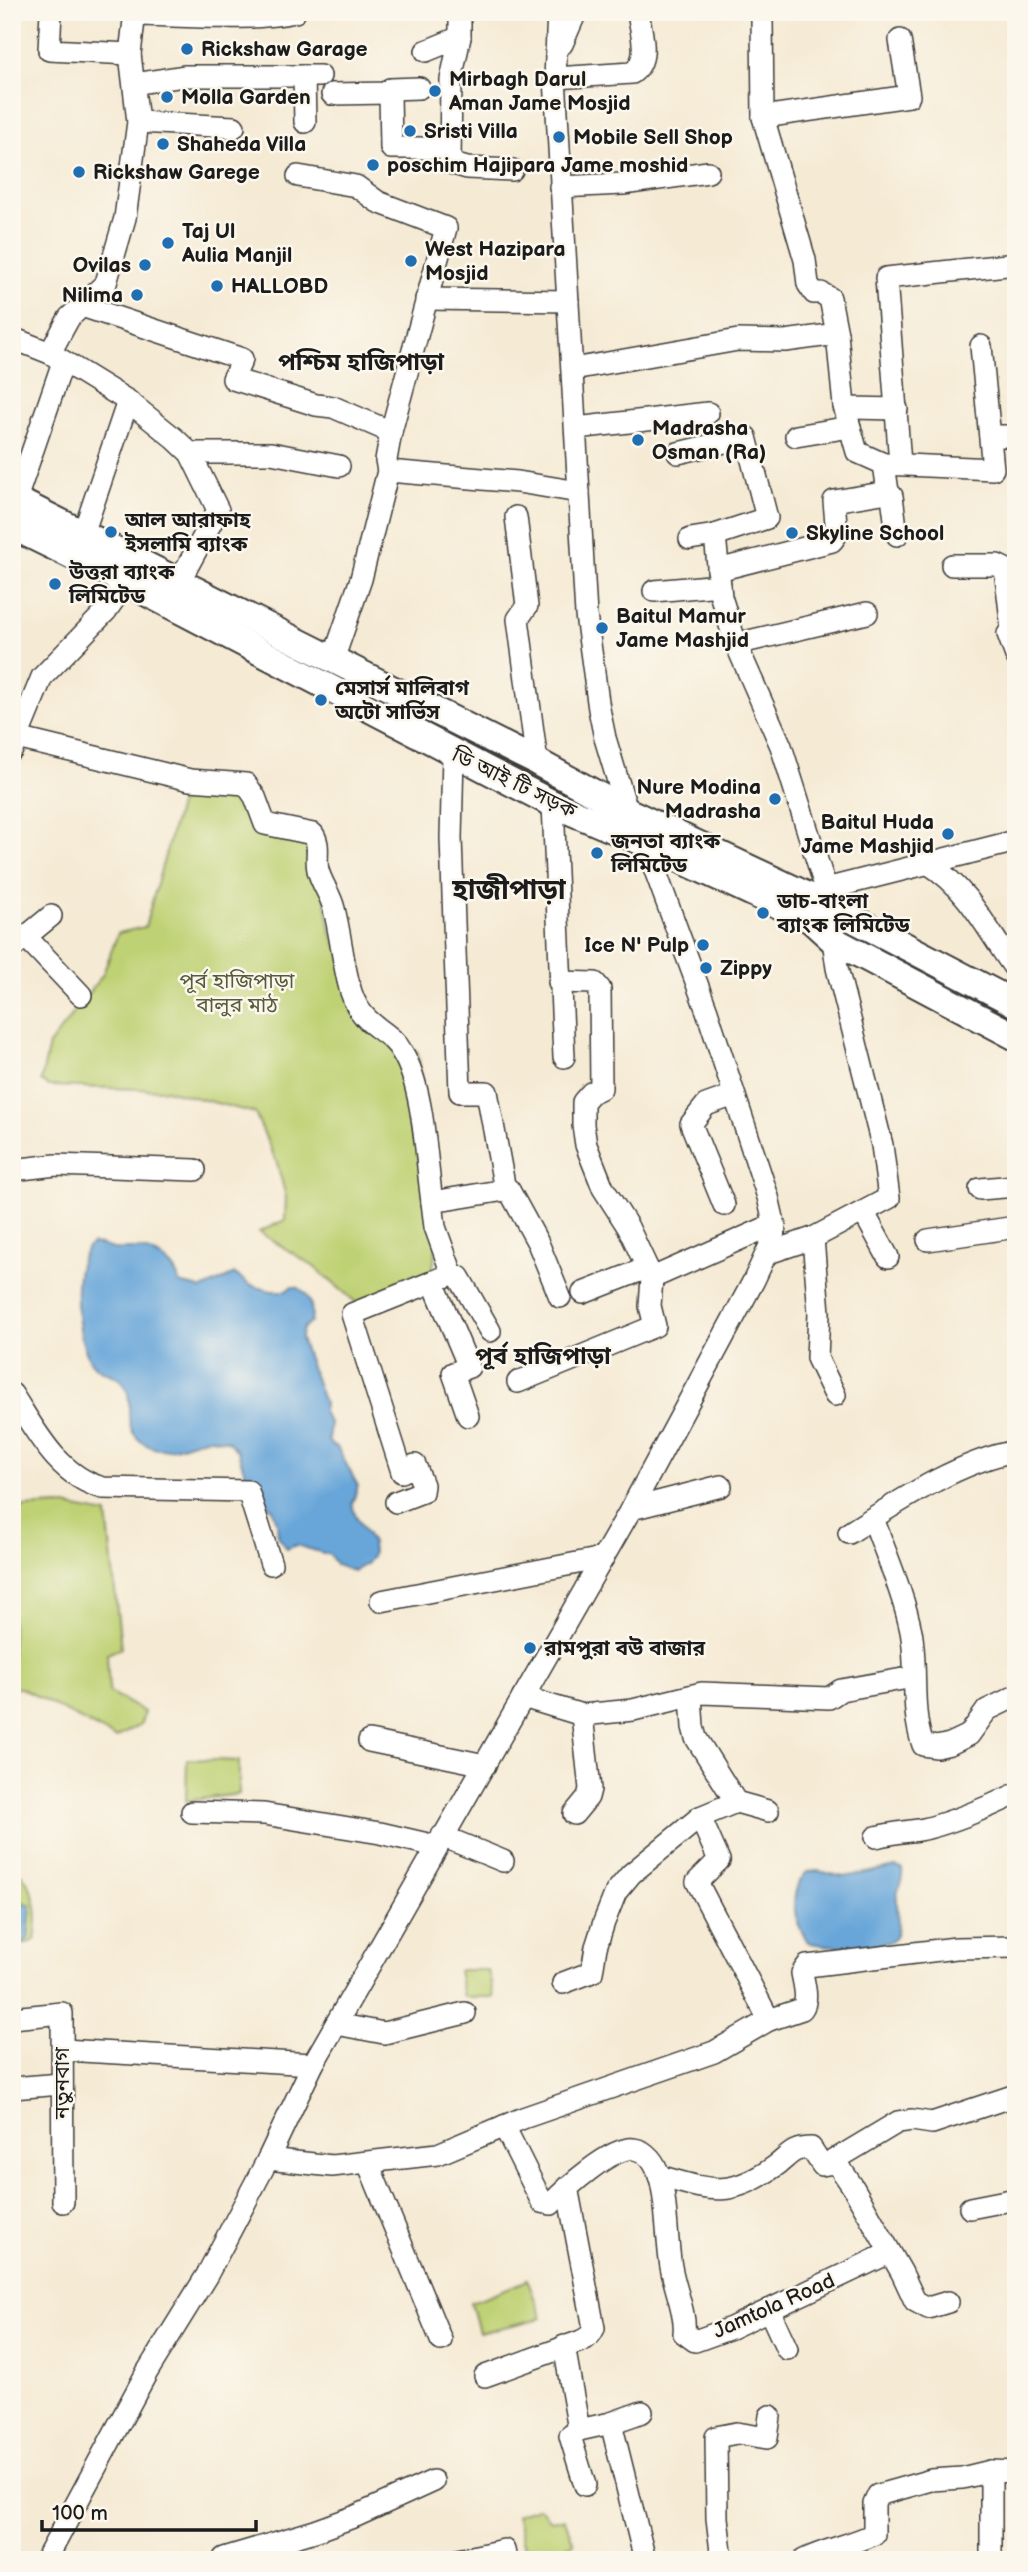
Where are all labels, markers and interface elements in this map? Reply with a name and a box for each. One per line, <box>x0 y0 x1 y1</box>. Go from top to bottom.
place label: Rickshaw Garage <box>201 37 368 62</box>
marker: Rickshaw Garage <box>179 41 195 57</box>
place label: Mirbagh Darul Aman Jame Mosjid <box>448 67 630 116</box>
marker: Mirbagh Darul Aman Jame Mosjid <box>427 83 443 99</box>
place label: Molla Garden <box>181 85 311 110</box>
marker: Molla Garden <box>159 89 175 105</box>
place label: Sristi Villa <box>424 119 518 144</box>
marker: Sristi Villa <box>402 123 418 139</box>
place label: Mobile Sell Shop <box>573 125 733 150</box>
marker: Mobile Sell Shop <box>551 129 567 145</box>
place label: Shaheda Villa <box>177 132 306 157</box>
marker: Shaheda Villa <box>155 136 171 152</box>
place label: poschim Hajipara Jame moshid <box>387 153 688 178</box>
marker: poschim Hajipara Jame moshid <box>365 157 381 173</box>
place label: Rickshaw Garege <box>93 160 260 185</box>
marker: Rickshaw Garege <box>71 164 87 180</box>
place label: Taj Ul Aulia Manjil <box>181 219 292 268</box>
marker: Taj Ul Aulia Manjil <box>160 235 176 251</box>
place label: West Hazipara Mosjid <box>425 237 566 286</box>
place label: Ovilas <box>73 253 131 278</box>
marker: West Hazipara Mosjid <box>403 253 419 269</box>
marker: Ovilas <box>137 257 153 273</box>
place label: HALLOBD <box>231 274 328 299</box>
marker: HALLOBD <box>209 278 225 294</box>
place label: Nilima <box>62 283 123 308</box>
marker: Nilima <box>129 287 145 303</box>
district label: পশ্চিম হাজিপাড়া <box>278 348 445 377</box>
place label: Madrasha Osman (Ra) <box>652 416 766 465</box>
marker: Madrasha Osman (Ra) <box>630 432 646 448</box>
place label: আল আরাফাহ ইসলামি ব্যাংক <box>124 508 251 557</box>
place label: Skyline School <box>806 521 944 546</box>
marker: আল আরাফাহ ইসলামি ব্যাংক <box>103 524 119 540</box>
marker: Skyline School <box>784 525 800 541</box>
place label: উত্তরা ব্যাংক লিমিটেড <box>68 560 176 609</box>
marker: উত্তরা ব্যাংক লিমিটেড <box>47 576 63 592</box>
place label: Baitul Mamur Jame Mashjid <box>616 604 749 653</box>
marker: Baitul Mamur Jame Mashjid <box>594 620 610 636</box>
place label: মেসার্স মালিবাগ অটো সার্ভিস <box>334 675 470 725</box>
marker: মেসার্স মালিবাগ অটো সার্ভিস <box>313 692 329 708</box>
street label: ডি আই টি সড়ক <box>447 742 581 824</box>
place label: Nure Modina Madrasha <box>637 775 761 824</box>
marker: Nure Modina Madrasha <box>767 791 783 807</box>
place label: Baitul Huda Jame Mashjid <box>801 810 934 859</box>
marker: Baitul Huda Jame Mashjid <box>940 826 956 842</box>
place label: জনতা ব্যাংক লিমিটেড <box>610 829 721 878</box>
marker: জনতা ব্যাংক লিমিটেড <box>589 845 605 861</box>
district label: হাজীপাড়া <box>451 873 567 907</box>
place label: ডাচ-বাংলা ব্যাংক লিমিটেড <box>776 889 911 938</box>
marker: ডাচ-বাংলা ব্যাংক লিমিটেড <box>755 905 771 921</box>
place label: Ice N' Pulp <box>584 933 689 958</box>
marker: Ice N' Pulp <box>695 937 711 953</box>
place label: Zippy <box>720 956 772 981</box>
marker: Zippy <box>698 960 714 976</box>
park label: পূর্ব হাজিপাড়া বালুর মাঠ <box>180 968 295 1018</box>
district label: পূর্ব হাজিপাড়া <box>475 1341 612 1371</box>
place label: রামপুরা বউ বাজার <box>543 1636 705 1661</box>
marker: রামপুরা বউ বাজার <box>522 1640 538 1656</box>
street label: নতুনবাগ <box>50 2047 75 2120</box>
street label: Jamtola Road <box>709 2268 839 2344</box>
scale bar <box>42 2488 256 2532</box>
text: 100 m <box>52 2501 108 2526</box>

